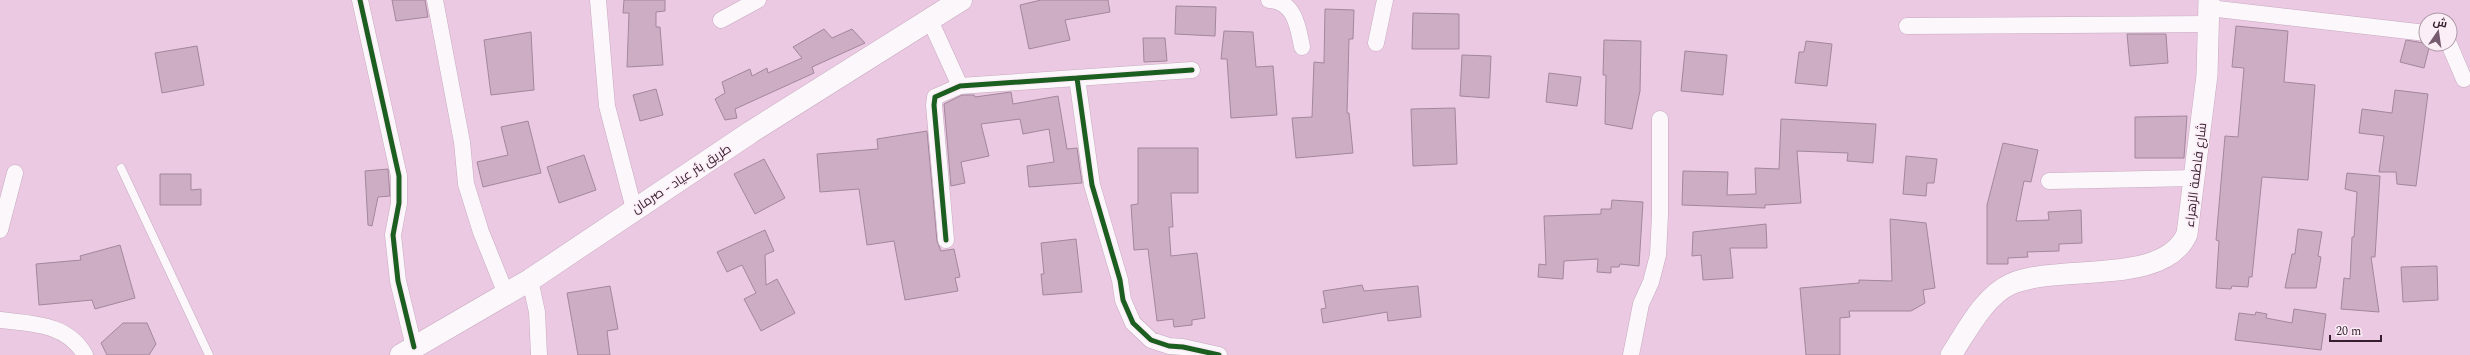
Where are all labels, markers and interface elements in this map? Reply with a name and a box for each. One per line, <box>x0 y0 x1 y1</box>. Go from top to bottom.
north arrow <box>2418 12 2458 52</box>
text: ش <box>2431 13 2449 33</box>
street label: شارع فاطمة الزهراء <box>2180 122 2212 229</box>
street label: طريق بئر عياد - صرمان <box>628 139 735 219</box>
scale bar <box>2330 317 2381 343</box>
text: 20 m <box>2336 322 2361 341</box>

